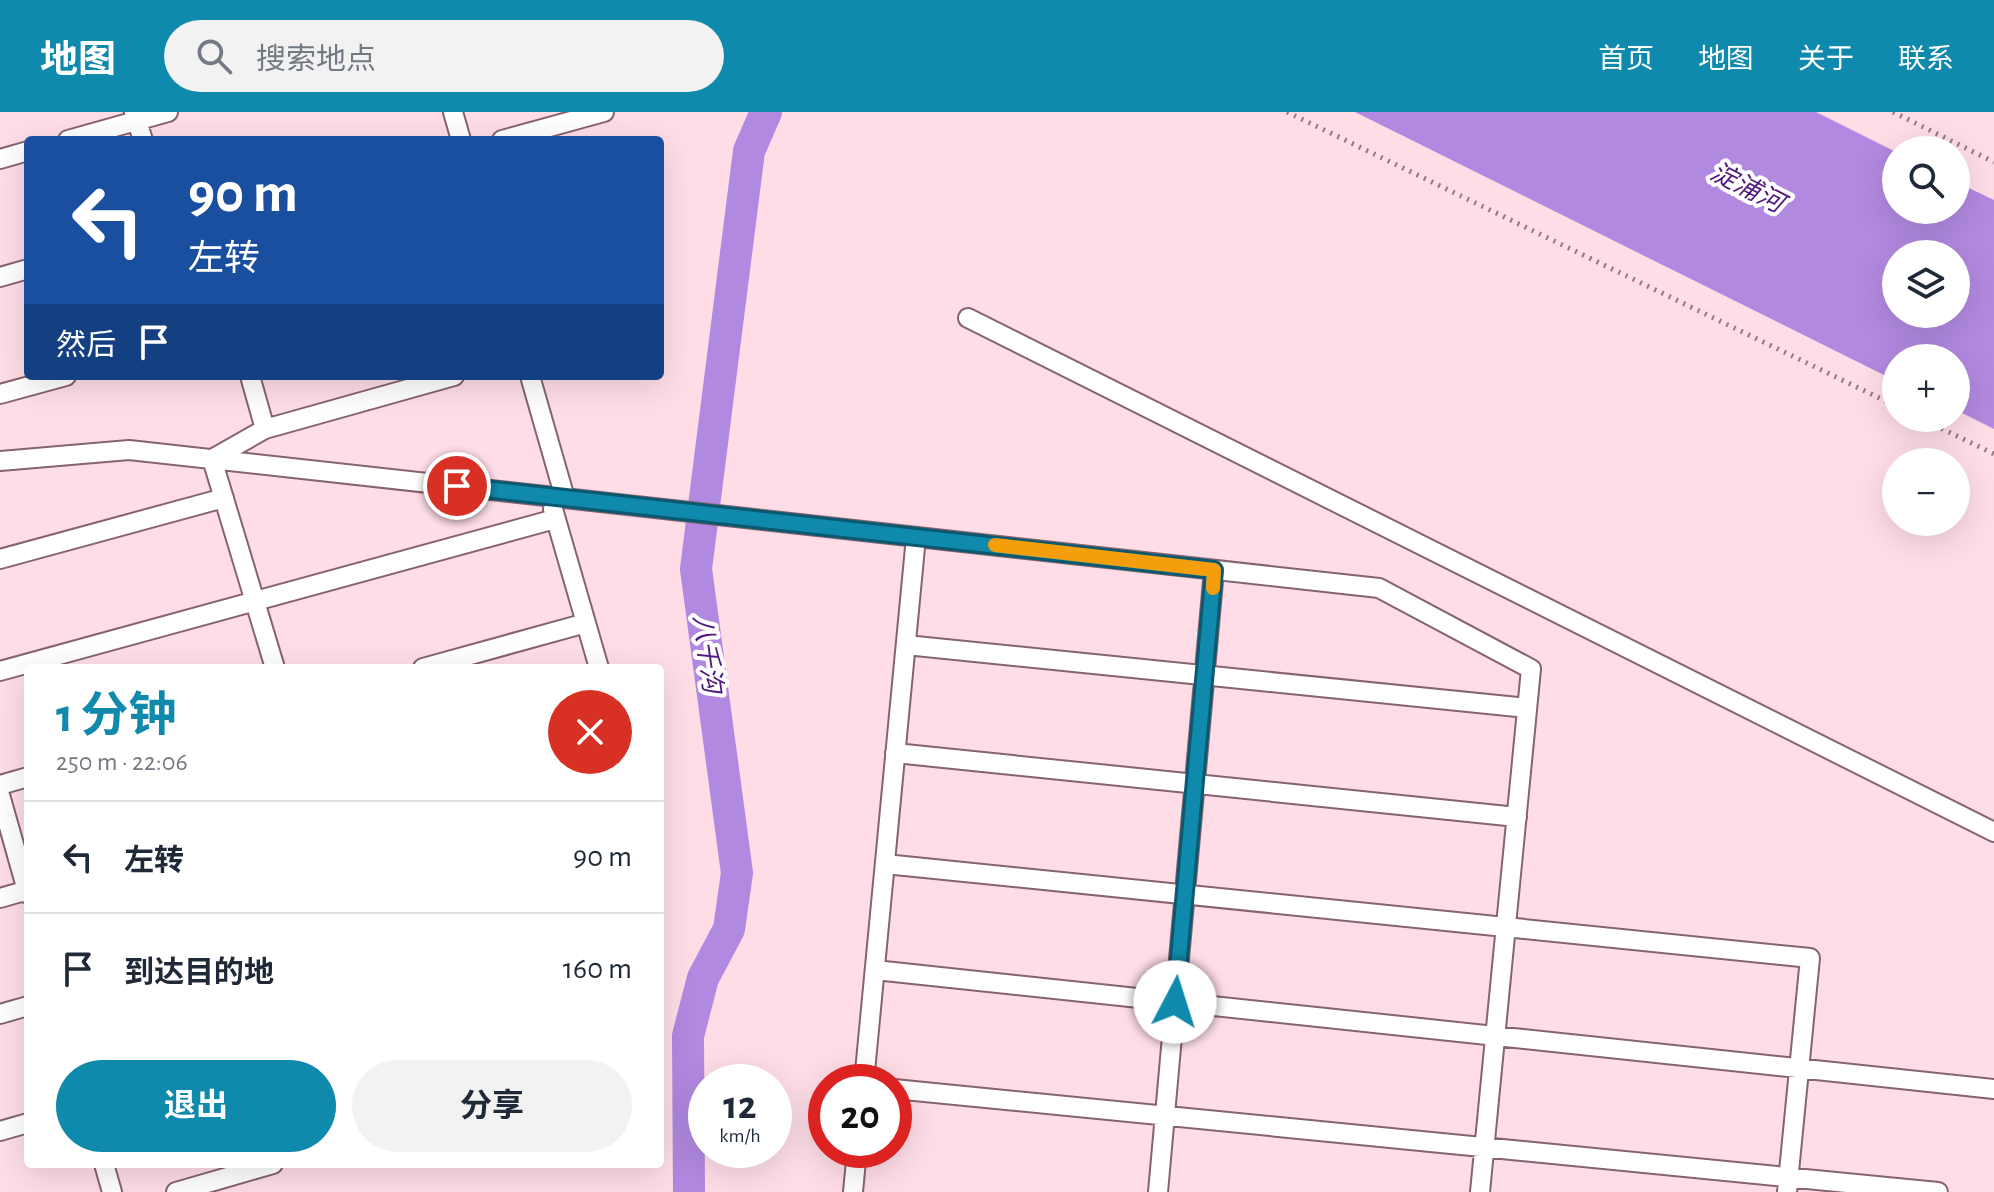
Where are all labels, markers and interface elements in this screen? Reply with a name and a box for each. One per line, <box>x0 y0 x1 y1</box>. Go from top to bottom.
search box <box>164 20 724 92</box>
icon: search <box>192 34 236 78</box>
text: 地图 <box>40 42 116 80</box>
text: 搜索地点 <box>256 45 376 75</box>
text: 首页 <box>1598 46 1654 74</box>
text: 地图 <box>1698 46 1754 74</box>
text: 关于 <box>1798 46 1854 74</box>
text: 联系 <box>1898 46 1954 74</box>
map controls <box>1882 136 1970 536</box>
button: search <box>1882 136 1970 224</box>
water label: 淀浦河 <box>1706 158 1793 220</box>
text: 90 m <box>188 166 298 222</box>
icon: left <box>56 168 160 272</box>
button: layers <box>1882 240 1970 328</box>
text: 左转 <box>188 241 260 277</box>
icon: arrive <box>132 320 176 364</box>
text: 然后 <box>56 331 116 361</box>
button: + <box>1882 344 1970 432</box>
button: − <box>1882 448 1970 536</box>
pin <box>423 452 491 520</box>
icon: arrive <box>435 464 479 508</box>
water label: 八千沟 <box>689 613 727 697</box>
button: close <box>548 690 632 774</box>
text: 1 分钟 <box>56 693 177 741</box>
text: 250 m · 22:06 <box>56 749 188 775</box>
icon: left <box>56 835 100 879</box>
text: 90 m <box>573 842 632 872</box>
text: 左转 <box>124 846 184 876</box>
icon: arrive <box>56 947 100 991</box>
text: 160 m <box>563 954 632 984</box>
text: 到达目的地 <box>124 958 274 988</box>
position arrow <box>1133 960 1217 1044</box>
button: 退出 <box>56 1060 336 1152</box>
button: 分享 <box>352 1060 632 1152</box>
speed limit sign: 20 <box>808 1064 912 1168</box>
text: 12 <box>723 1086 757 1126</box>
text: km/h <box>719 1126 761 1146</box>

